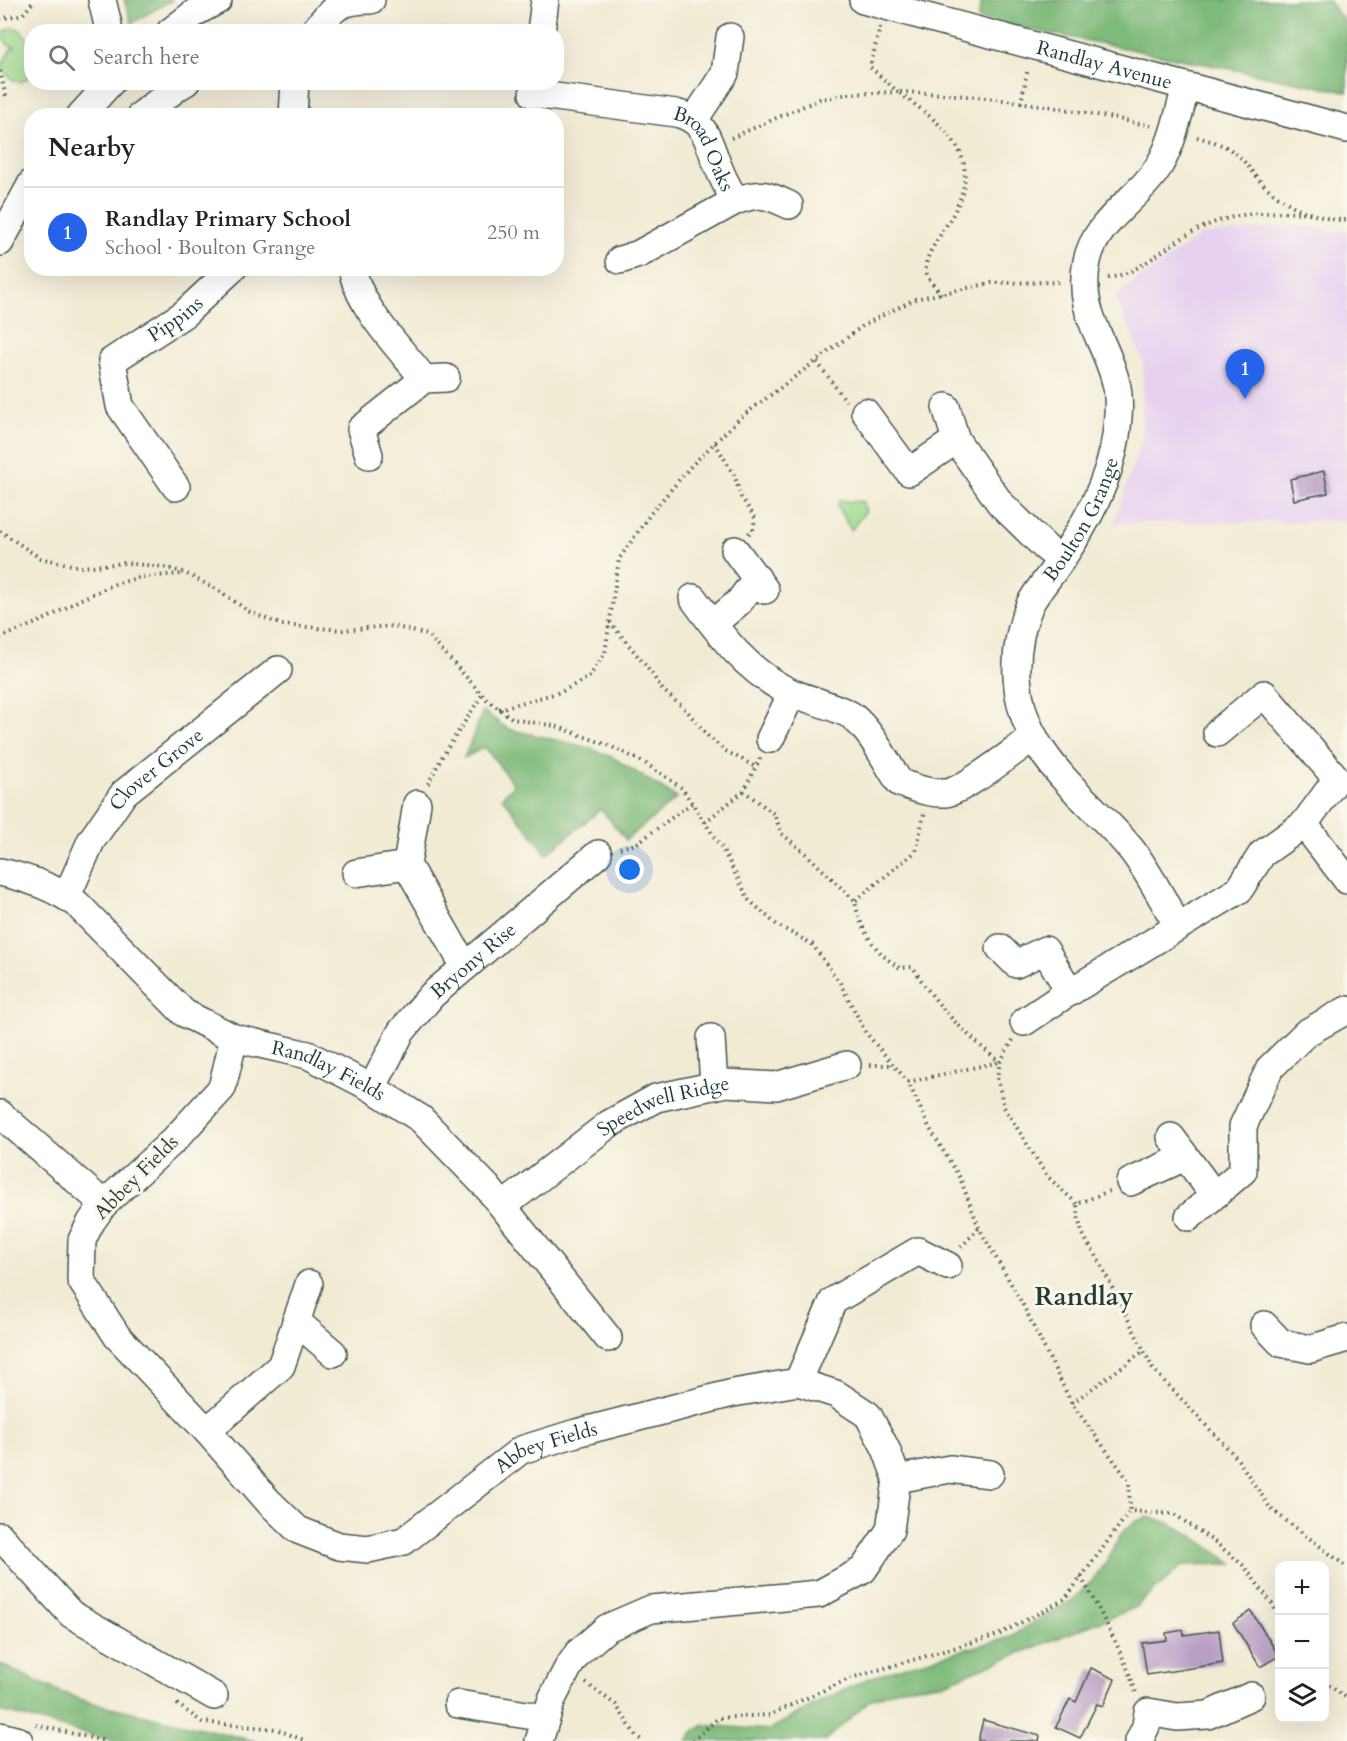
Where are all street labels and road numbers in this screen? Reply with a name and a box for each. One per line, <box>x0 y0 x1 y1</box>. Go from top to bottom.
street label: Randlay Avenue <box>1034 33 1175 95</box>
street label: Broad Oaks <box>670 99 741 196</box>
street label: Pippins <box>142 290 209 348</box>
street label: Boulton Grange <box>1037 454 1125 587</box>
street label: Clover Grove <box>102 721 209 816</box>
street label: Bryony Rise <box>424 916 522 1004</box>
street label: Randlay Fields <box>269 1034 391 1107</box>
street label: Speedwell Ridge <box>591 1069 732 1142</box>
street label: Abbey Fields <box>88 1129 184 1225</box>
street label: Abbey Fields <box>489 1415 600 1479</box>

